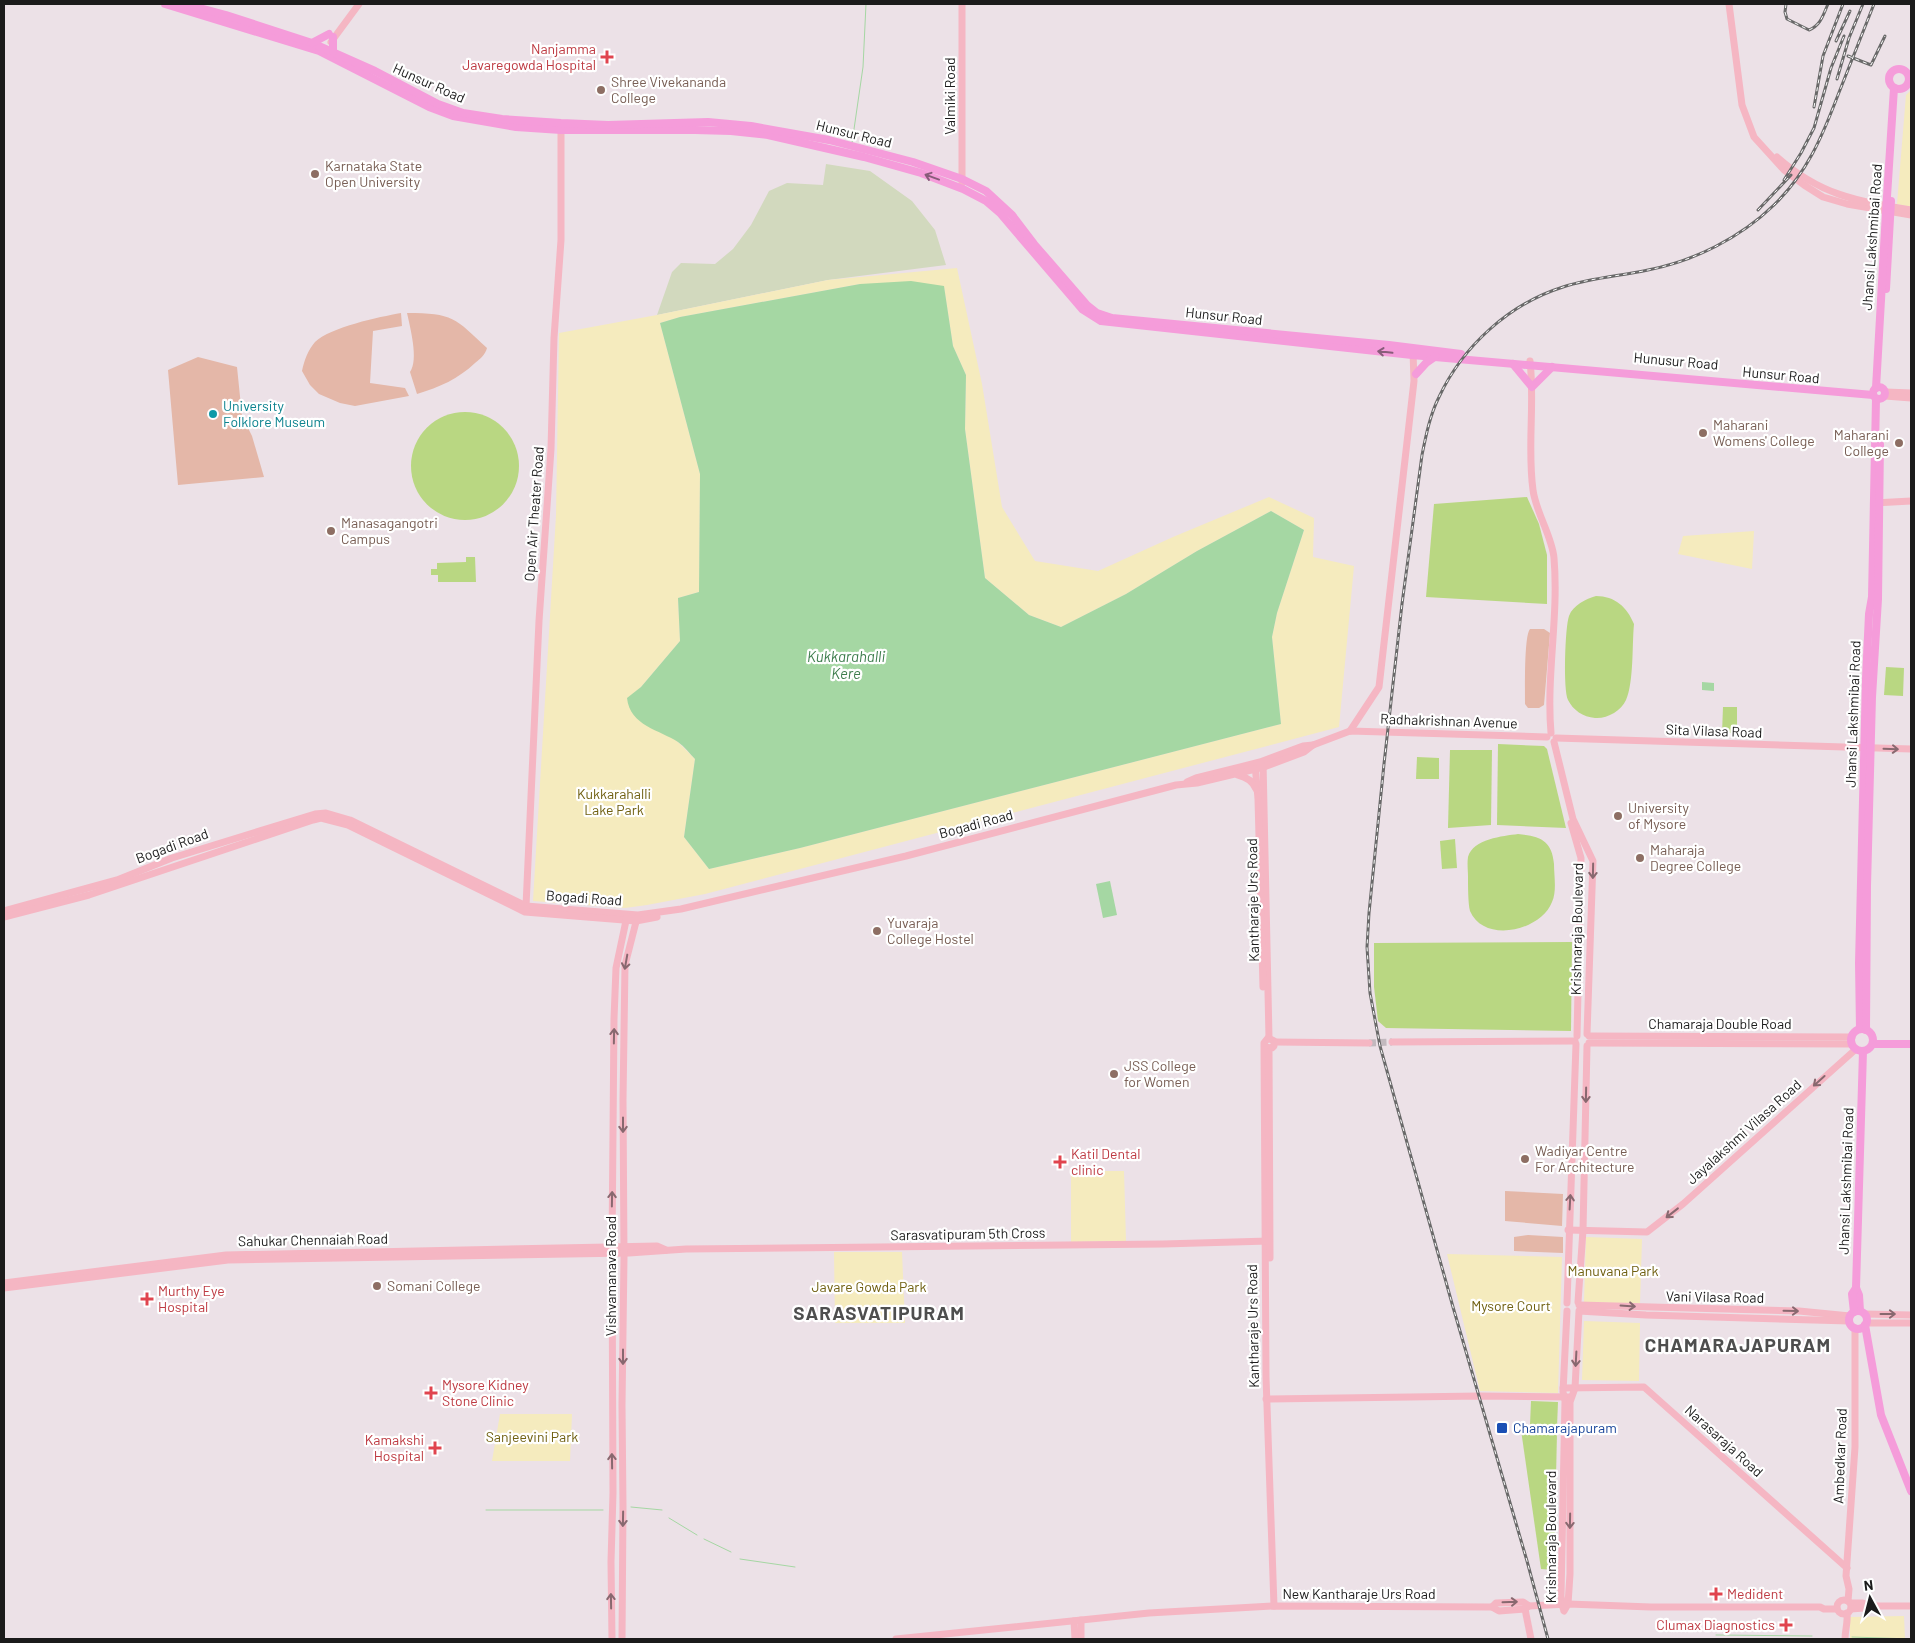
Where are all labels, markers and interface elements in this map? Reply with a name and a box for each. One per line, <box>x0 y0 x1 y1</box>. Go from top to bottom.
place label: Nanjamma Javaregowda Hospital <box>462 40 596 73</box>
marker: Nanjamma Javaregowda Hospital <box>600 50 614 64</box>
street label: Valmiki Road <box>941 57 958 135</box>
street label: Hunsur Road <box>390 59 468 106</box>
place label: Shree Vivekananda College <box>611 73 726 106</box>
marker: Shree Vivekananda College <box>595 84 607 96</box>
street label: Hunsur Road <box>815 116 894 151</box>
place label: Karnataka State Open University <box>325 157 422 190</box>
street label: Jhansi Lakshmibai Road <box>1858 163 1885 311</box>
marker: Karnataka State Open University <box>309 168 321 180</box>
one-way arrow <box>925 172 940 181</box>
street label: Hunsur Road <box>1185 303 1263 328</box>
one-way arrow <box>1378 347 1394 357</box>
street label: Hunusur Road <box>1633 348 1719 373</box>
street label: Hunsur Road <box>1742 363 1820 386</box>
place label: University Folklore Museum <box>223 397 325 430</box>
marker: University Folklore Museum <box>207 408 219 420</box>
place label: Maharani Womens' College <box>1713 416 1815 449</box>
place label: Maharani College <box>1834 426 1889 459</box>
marker: Maharani Womens' College <box>1697 427 1709 439</box>
marker: Maharani College <box>1893 437 1905 449</box>
street label: Open Air Theater Road <box>520 446 547 582</box>
place label: Manasagangotri Campus <box>341 514 438 547</box>
marker: Manasagangotri Campus <box>325 525 337 537</box>
street label: Jhansi Lakshmibai Road <box>1841 640 1864 788</box>
water label: Kukkarahalli Kere <box>807 647 885 682</box>
street label: Radhakrishnan Avenue <box>1380 710 1518 731</box>
street label: Sita Vilasa Road <box>1665 720 1763 741</box>
one-way arrow <box>1883 744 1899 754</box>
park label: Kukkarahalli Lake Park <box>577 785 651 818</box>
place label: University of Mysore <box>1628 799 1690 832</box>
street label: Bogadi Road <box>937 805 1015 842</box>
marker: University of Mysore <box>1612 810 1624 822</box>
street label: Bogadi Road <box>133 825 210 867</box>
street label: Kantharaje Urs Road <box>1243 838 1262 962</box>
place label: Maharaja Degree College <box>1650 841 1741 874</box>
marker: Maharaja Degree College <box>1634 852 1646 864</box>
one-way arrow <box>1588 862 1598 879</box>
street label: Krishnaraja Boulevard <box>1567 863 1586 995</box>
street label: Bogadi Road <box>546 886 623 909</box>
place label: Yuvaraja College Hostel <box>887 914 974 947</box>
marker: Yuvaraja College Hostel <box>871 925 883 937</box>
one-way arrow <box>621 954 631 970</box>
street label: Chamaraja Double Road <box>1648 1015 1792 1032</box>
one-way arrow <box>609 1028 619 1044</box>
place label: JSS College for Women <box>1124 1057 1196 1090</box>
marker: JSS College for Women <box>1108 1068 1120 1080</box>
street label: Jayalakshmi Vilasa Road <box>1683 1076 1804 1187</box>
one-way arrow <box>1813 1076 1826 1087</box>
one-way arrow <box>1581 1087 1590 1103</box>
street label: Jhansi Lakshmibai Road <box>1834 1107 1857 1255</box>
one-way arrow <box>618 1116 628 1132</box>
place label: Wadiyar Centre For Architecture <box>1535 1142 1635 1175</box>
place label: Katil Dental clinic <box>1071 1145 1140 1178</box>
marker: Wadiyar Centre For Architecture <box>1519 1153 1531 1165</box>
marker: Katil Dental clinic <box>1053 1155 1067 1169</box>
one-way arrow <box>607 1191 617 1207</box>
one-way arrow <box>1565 1194 1574 1210</box>
one-way arrow <box>1666 1207 1679 1218</box>
street label: Vishvamanava Road <box>602 1216 619 1336</box>
street label: Sarasvatipuram 5th Cross <box>890 1224 1046 1243</box>
street label: Sahukar Chennaiah Road <box>238 1230 388 1249</box>
park label: Manuvana Park <box>1568 1262 1658 1279</box>
street label: Kantharaje Urs Road <box>1243 1264 1262 1388</box>
place label: Somani College <box>387 1277 480 1294</box>
park label: Javare Gowda Park <box>812 1278 926 1295</box>
marker: Somani College <box>371 1280 383 1292</box>
place label: Murthy Eye Hospital <box>158 1282 225 1315</box>
street label: Vani Vilasa Road <box>1666 1287 1764 1306</box>
marker: Murthy Eye Hospital <box>140 1292 154 1306</box>
park label: Mysore Court <box>1471 1297 1551 1314</box>
district label: SARASVATIPURAM <box>793 1301 965 1324</box>
one-way arrow <box>1620 1302 1636 1311</box>
one-way arrow <box>1782 1306 1798 1316</box>
one-way arrow <box>1880 1309 1896 1319</box>
district label: CHAMARAJAPURAM <box>1645 1333 1831 1356</box>
one-way arrow <box>619 1349 628 1365</box>
one-way arrow <box>1572 1351 1581 1367</box>
place label: Mysore Kidney Stone Clinic <box>442 1376 529 1409</box>
marker: Mysore Kidney Stone Clinic <box>424 1386 438 1400</box>
street label: Narasaraja Road <box>1682 1401 1767 1480</box>
street label: Ambedkar Road <box>1829 1408 1850 1504</box>
place label: Chamarajapuram <box>1513 1419 1617 1436</box>
marker: Chamarajapuram <box>1495 1421 1509 1435</box>
park label: Sanjeevini Park <box>486 1428 578 1445</box>
place label: Kamakshi Hospital <box>365 1431 424 1464</box>
marker: Kamakshi Hospital <box>428 1441 442 1455</box>
one-way arrow <box>608 1453 617 1469</box>
street label: Krishnaraja Boulevard <box>1542 1471 1559 1603</box>
one-way arrow <box>618 1511 628 1527</box>
one-way arrow <box>1565 1512 1575 1529</box>
north arrow <box>1845 1573 1895 1623</box>
text: N <box>1863 1576 1874 1594</box>
street label: New Kantharaje Urs Road <box>1282 1585 1436 1602</box>
place label: Medident <box>1727 1585 1783 1602</box>
marker: Medident <box>1709 1587 1723 1601</box>
one-way arrow <box>607 1593 616 1609</box>
one-way arrow <box>1502 1598 1518 1607</box>
place label: Clumax Diagnostics <box>1656 1616 1775 1633</box>
marker: Clumax Diagnostics <box>1779 1618 1793 1632</box>

